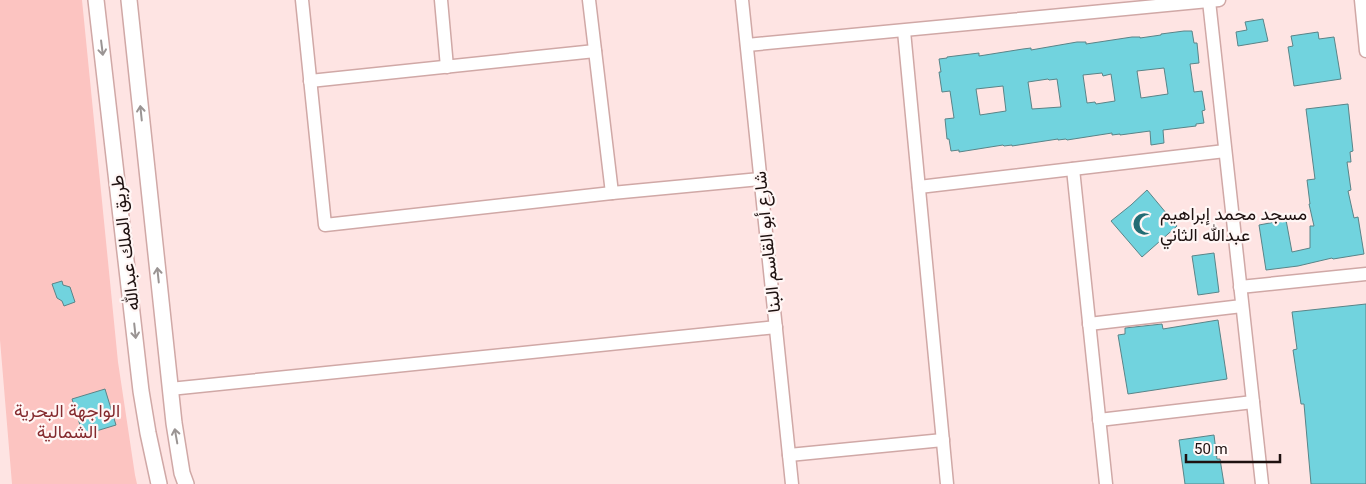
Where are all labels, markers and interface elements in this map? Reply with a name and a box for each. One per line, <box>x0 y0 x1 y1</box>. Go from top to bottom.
one-way arrow <box>97 40 107 56</box>
one-way arrow <box>136 106 145 122</box>
street label: شارع أبو القاسم البنا <box>749 170 786 314</box>
street label: طريق الملك عبدالله <box>106 174 144 312</box>
place label: مسجد محمد إبراهيم عبدالله الثاني <box>1160 203 1307 250</box>
mosque icon: مسجد محمد إبراهيم عبدالله الثاني <box>1131 211 1157 237</box>
one-way arrow <box>153 267 162 283</box>
one-way arrow <box>130 323 140 339</box>
park label: الواجهة البحرية الشمالية <box>14 400 120 442</box>
one-way arrow <box>170 429 180 445</box>
scale bar <box>1186 432 1280 464</box>
text: 50 m <box>1194 440 1228 458</box>

